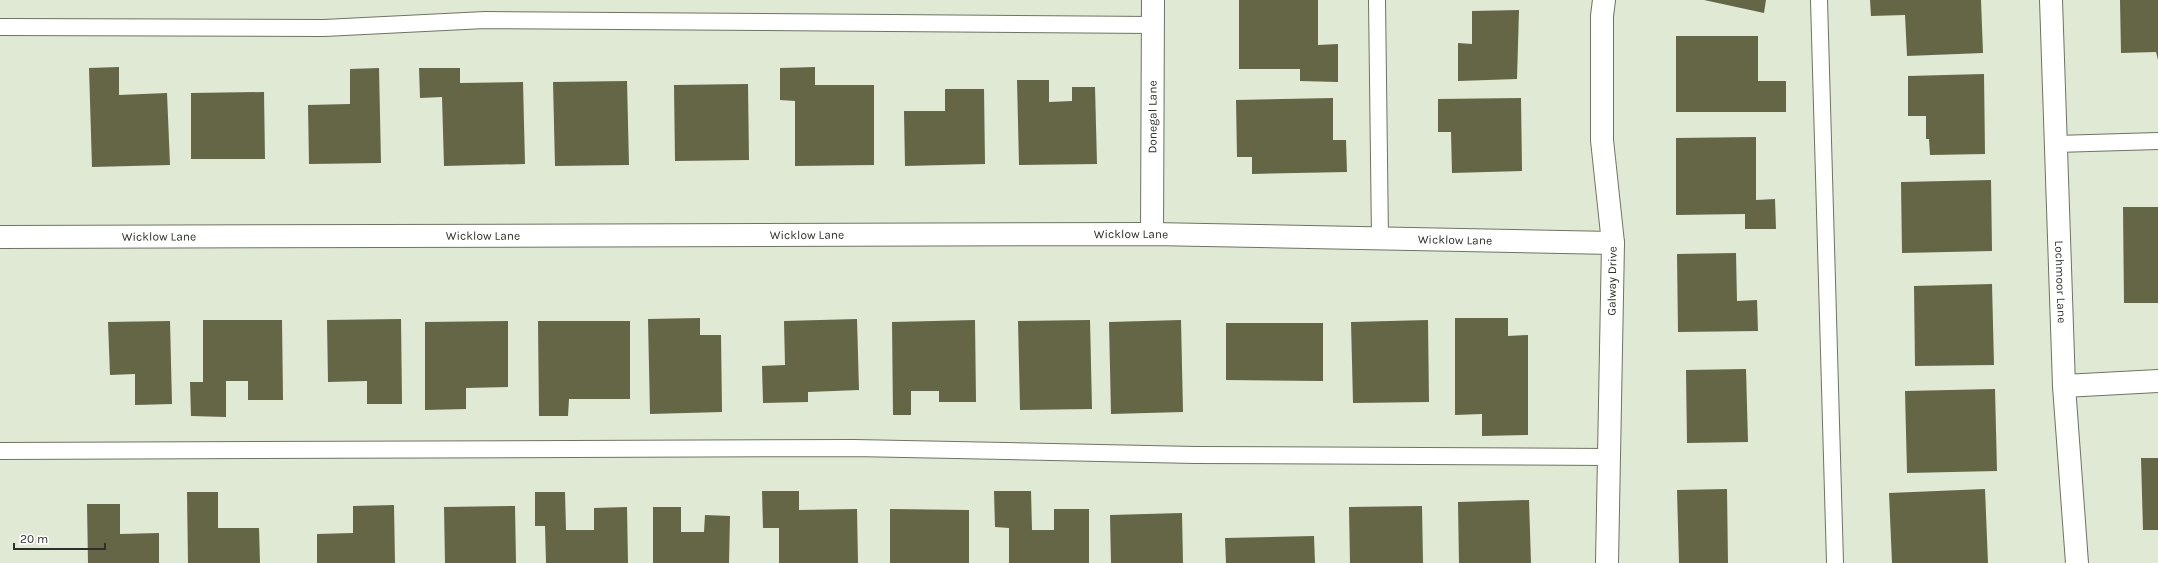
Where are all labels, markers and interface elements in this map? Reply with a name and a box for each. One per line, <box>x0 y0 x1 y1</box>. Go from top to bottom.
street label: Donegal Lane <box>1145 80 1160 154</box>
street label: Wicklow Lane <box>1094 227 1168 241</box>
street label: Wicklow Lane <box>770 228 844 242</box>
street label: Wicklow Lane <box>122 229 196 244</box>
street label: Wicklow Lane <box>446 229 520 243</box>
street label: Wicklow Lane <box>1418 232 1492 248</box>
street label: Lochmoor Lane <box>2052 240 2069 323</box>
street label: Galway Drive <box>1604 246 1620 316</box>
scale bar <box>14 525 105 551</box>
text: 20 m <box>20 532 48 546</box>

